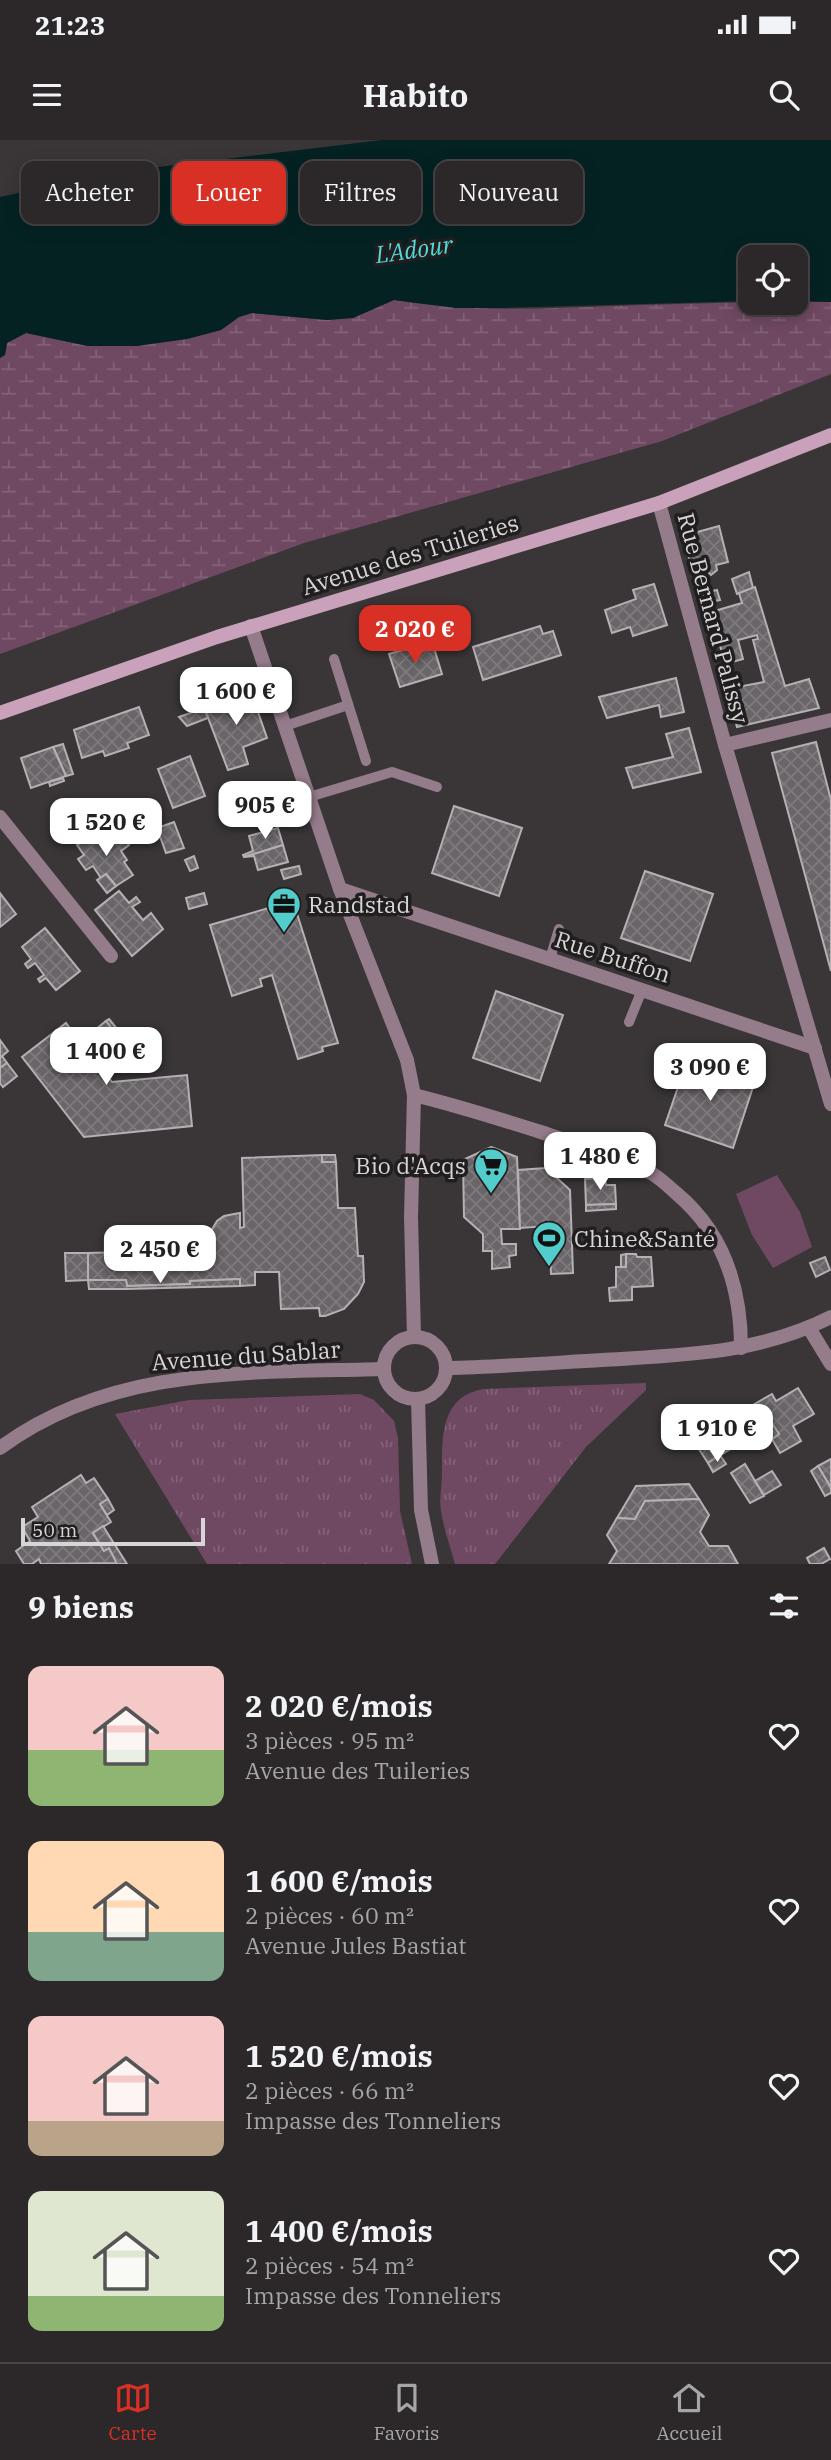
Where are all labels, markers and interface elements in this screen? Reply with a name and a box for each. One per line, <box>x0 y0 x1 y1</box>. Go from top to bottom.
text: 21:23 <box>35 8 105 42</box>
text: Habito <box>363 74 468 116</box>
icon: menu <box>28 76 66 114</box>
icon: search <box>765 76 803 114</box>
chip: Acheter <box>21 161 158 224</box>
chip: Louer <box>172 161 286 224</box>
chip: Filtres <box>300 161 421 224</box>
chip: Nouveau <box>435 161 583 224</box>
water label: L'Adour <box>372 228 456 270</box>
map controls <box>738 245 808 315</box>
button: locate <box>738 245 808 315</box>
street label: Avenue des Tuileries <box>298 507 522 601</box>
street label: Rue Bernard Palissy <box>671 509 757 727</box>
pin: 2 020 € <box>350 606 480 665</box>
text: 2 020 € <box>375 613 455 643</box>
pin: 1 600 € <box>171 668 301 727</box>
text: 1 600 € <box>196 675 276 705</box>
pin: 905 € <box>216 782 314 841</box>
text: 905 € <box>234 789 296 819</box>
pin: 1 520 € <box>41 798 171 858</box>
text: 1 520 € <box>66 806 146 836</box>
office icon: Randstad <box>265 885 303 934</box>
place label: Randstad <box>308 889 410 919</box>
street label: Rue Buffon <box>551 923 675 989</box>
pin: 1 400 € <box>41 1028 171 1087</box>
text: 1 400 € <box>66 1035 146 1065</box>
pin: 3 090 € <box>645 1044 775 1103</box>
text: 3 090 € <box>670 1051 750 1081</box>
pin: 1 480 € <box>535 1132 665 1192</box>
text: 1 480 € <box>560 1140 640 1170</box>
supermarket icon: Bio d'Acqs <box>472 1146 510 1195</box>
place label: Bio d'Acqs <box>355 1150 466 1180</box>
sports icon: Chine&Santé <box>530 1219 568 1268</box>
place label: Chine&Santé <box>574 1223 715 1253</box>
pin: 2 450 € <box>95 1226 225 1285</box>
text: 2 450 € <box>120 1233 200 1263</box>
street label: Avenue du Sablar <box>151 1333 341 1377</box>
pin: 1 910 € <box>652 1404 782 1464</box>
text: 1 910 € <box>677 1412 757 1442</box>
scale bar <box>21 1515 205 1547</box>
text: 50 m <box>32 1518 77 1542</box>
text: 9 biens <box>28 1587 134 1626</box>
icon: filters <box>765 1587 803 1625</box>
text: 2 020 €/mois <box>245 1686 433 1725</box>
icon: home <box>84 1694 168 1778</box>
icon: heart <box>765 1717 803 1755</box>
text: 3 pièces · 95 m² <box>245 1725 414 1755</box>
text: Avenue des Tuileries <box>245 1755 470 1785</box>
text: 1 600 €/mois <box>245 1861 433 1900</box>
icon: home <box>84 1869 168 1953</box>
icon: heart <box>765 1892 803 1930</box>
text: 2 pièces · 60 m² <box>245 1900 414 1930</box>
text: Avenue Jules Bastiat <box>245 1930 466 1960</box>
text: 1 520 €/mois <box>245 2036 433 2075</box>
icon: home <box>84 2044 168 2128</box>
icon: heart <box>765 2067 803 2105</box>
text: 2 pièces · 66 m² <box>245 2075 414 2105</box>
text: Impasse des Tonneliers <box>245 2105 501 2135</box>
text: 1 400 €/mois <box>245 2211 433 2250</box>
icon: home <box>84 2219 168 2303</box>
icon: heart <box>765 2242 803 2280</box>
text: 2 pièces · 54 m² <box>245 2250 414 2280</box>
text: Impasse des Tonneliers <box>245 2280 501 2310</box>
tab: Carte <box>109 2379 157 2445</box>
tab: Favoris <box>374 2379 439 2445</box>
tab: Accueil <box>656 2379 722 2445</box>

